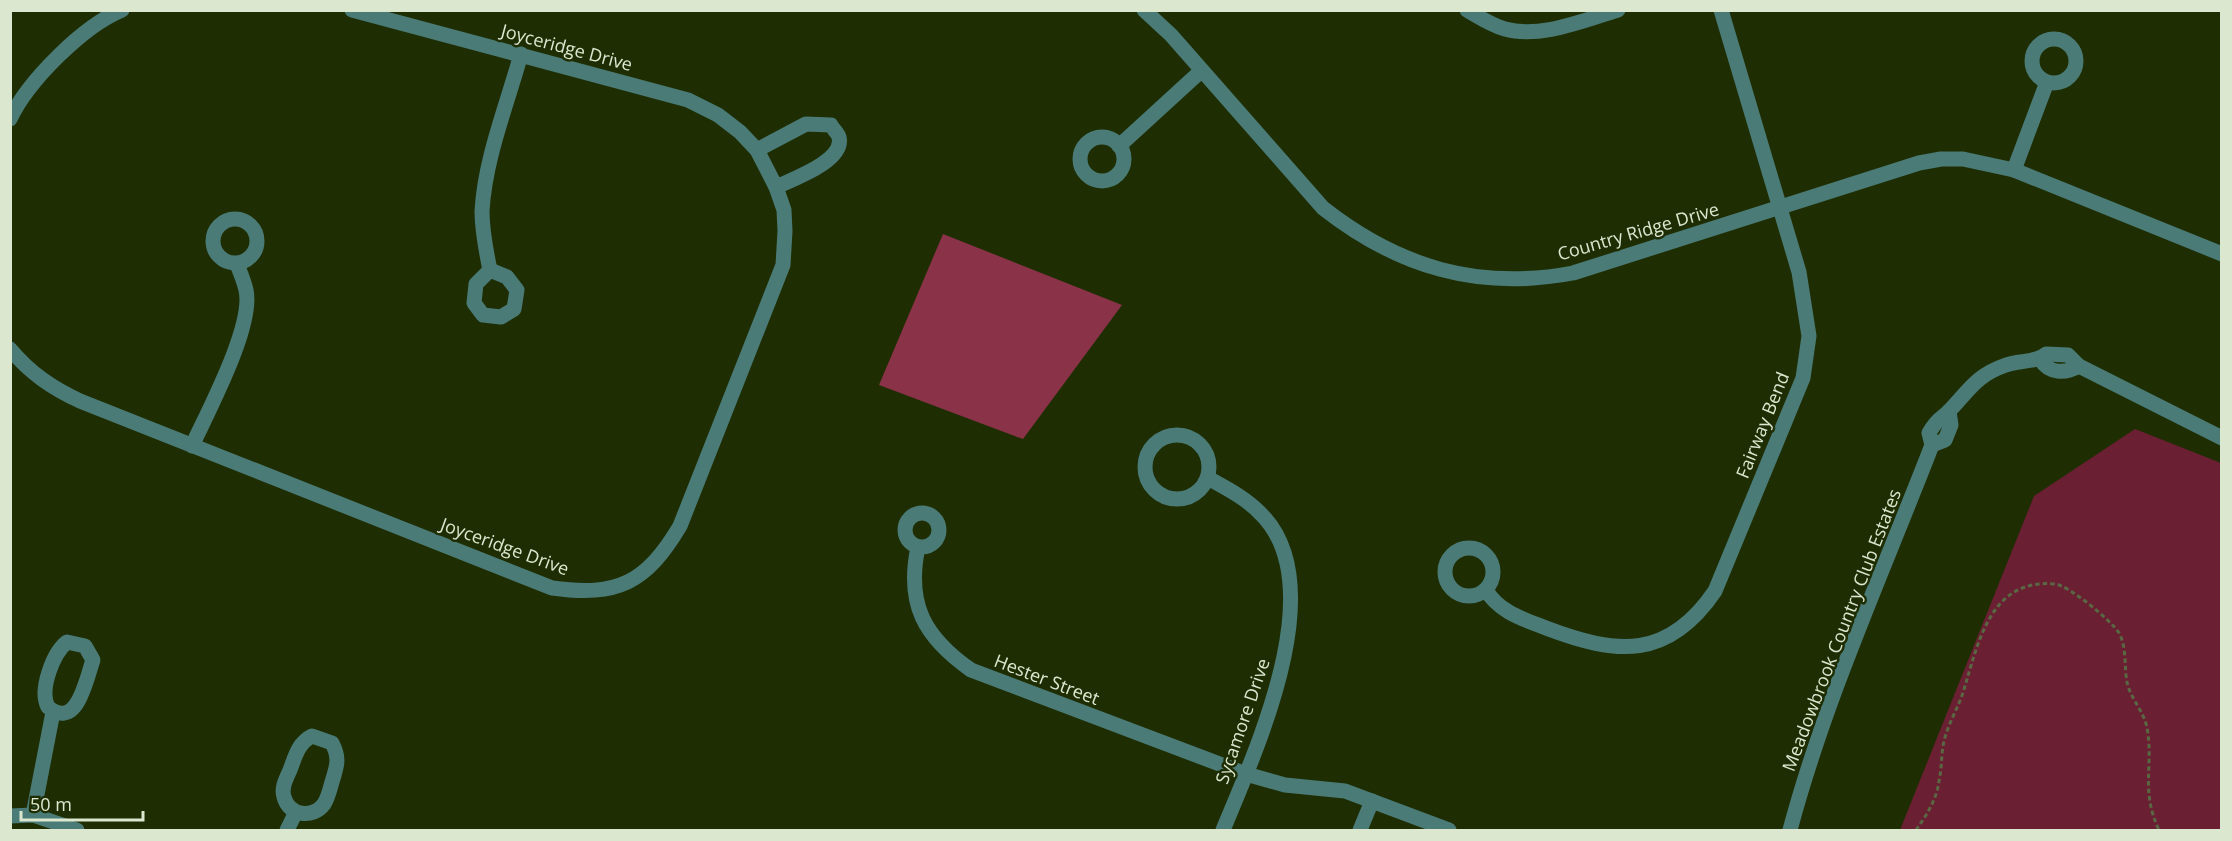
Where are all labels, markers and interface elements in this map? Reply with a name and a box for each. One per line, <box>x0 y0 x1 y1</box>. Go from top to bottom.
street label: Joyceridge Drive <box>497 17 635 76</box>
street label: Country Ridge Drive <box>1554 196 1722 266</box>
street label: Fairway Bend <box>1730 368 1794 482</box>
street label: Meadowbrook Country Club Estates <box>1776 485 1906 775</box>
street label: Joyceridge Drive <box>436 511 573 580</box>
street label: Hester Street <box>991 648 1103 710</box>
street label: Sycamore Drive <box>1209 655 1275 787</box>
scale bar <box>21 784 142 822</box>
text: 50 m <box>30 792 72 816</box>

